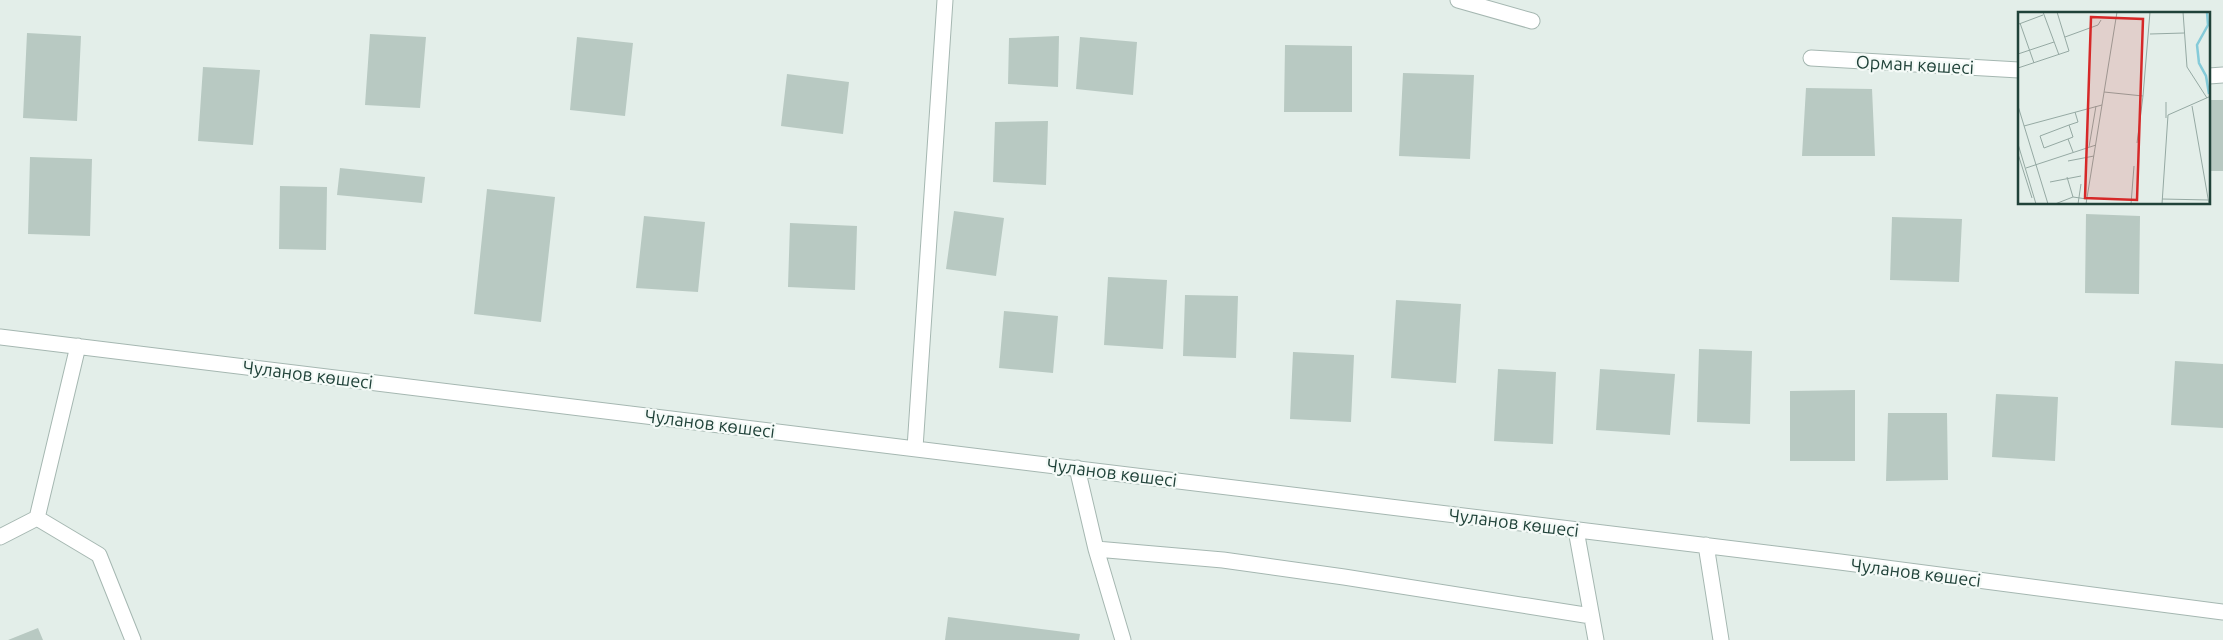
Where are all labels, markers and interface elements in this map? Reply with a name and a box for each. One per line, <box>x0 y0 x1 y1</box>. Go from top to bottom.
inset map <box>2018 12 2210 205</box>
street label: Орман көшесі <box>1855 51 1975 77</box>
street label: Чуланов көшесі <box>242 356 374 392</box>
street label: Чуланов көшесі <box>644 405 776 441</box>
street label: Чуланов көшесі <box>1046 454 1178 490</box>
street label: Чуланов көшесі <box>1448 504 1580 540</box>
street label: Чуланов көшесі <box>1850 554 1982 590</box>

